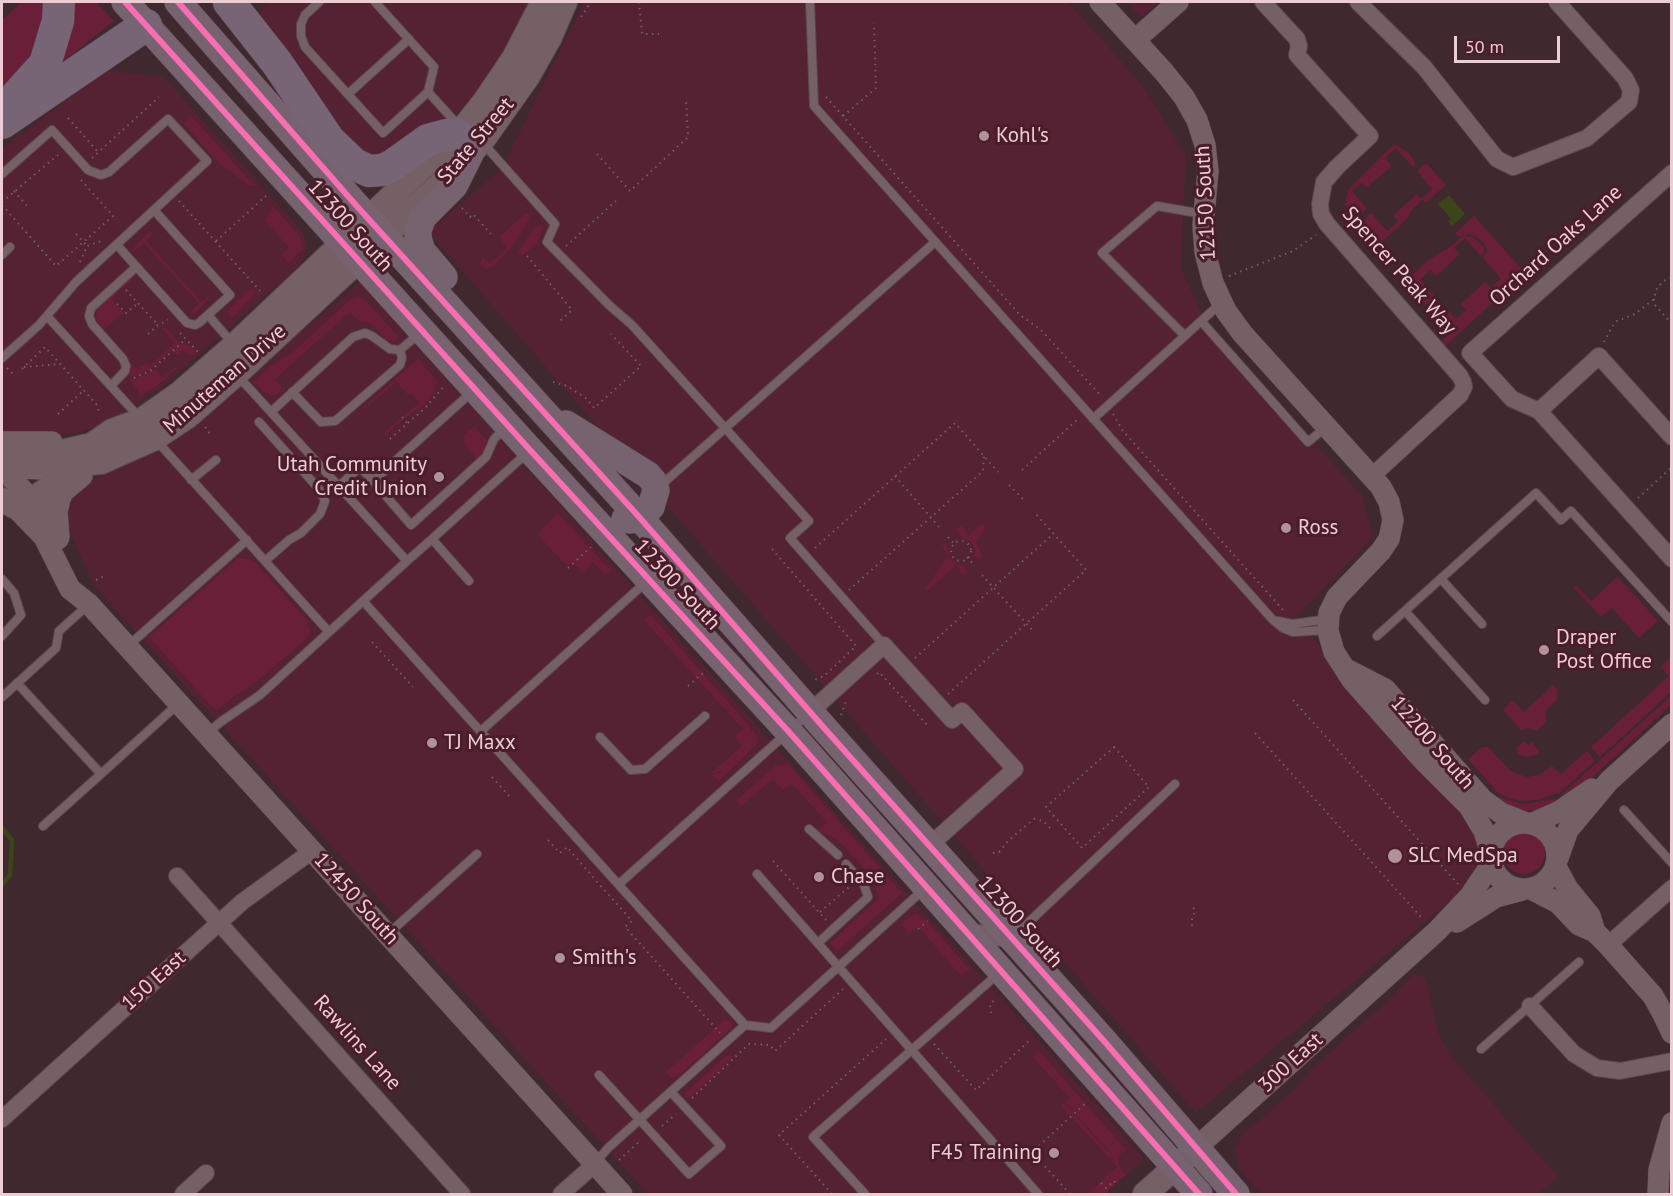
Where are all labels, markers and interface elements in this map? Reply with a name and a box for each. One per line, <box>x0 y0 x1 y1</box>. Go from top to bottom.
scale bar <box>1457 24 1564 62</box>
text: 50 m <box>1465 35 1504 58</box>
street label: State Street <box>432 92 520 190</box>
place label: Kohl's <box>996 123 1049 149</box>
marker: Kohl's <box>977 129 991 143</box>
street label: 12150 South <box>1190 145 1222 261</box>
street label: 12300 South <box>302 175 398 277</box>
street label: Orchard Oaks Lane <box>1485 180 1627 312</box>
street label: Spencer Peak Way <box>1337 202 1461 340</box>
street label: Minuteman Drive <box>159 319 291 439</box>
place label: Utah Community Credit Union <box>277 452 427 502</box>
marker: Utah Community Credit Union <box>432 470 446 484</box>
place label: Ross <box>1298 515 1338 541</box>
marker: Ross <box>1279 521 1293 535</box>
street label: 12300 South <box>629 534 725 636</box>
place label: Draper Post Office <box>1556 625 1652 675</box>
marker: Draper Post Office <box>1537 643 1551 657</box>
street label: 12200 South <box>1385 691 1479 795</box>
place label: TJ Maxx <box>444 730 516 756</box>
marker: TJ Maxx <box>425 736 439 750</box>
place label: SLC MedSpa <box>1408 843 1518 869</box>
marker: SLC MedSpa <box>1386 847 1404 865</box>
street label: 12450 South <box>308 848 404 950</box>
place label: Chase <box>831 864 884 890</box>
marker: Chase <box>812 870 826 884</box>
street label: 12300 South <box>972 871 1068 973</box>
place label: Smith's <box>572 945 637 971</box>
street label: 150 East <box>117 946 191 1016</box>
marker: Smith's <box>553 951 567 965</box>
street label: Rawlins Lane <box>308 990 406 1096</box>
street label: 300 East <box>1254 1028 1328 1098</box>
place label: F45 Training <box>930 1140 1042 1166</box>
marker: F45 Training <box>1047 1146 1061 1160</box>

